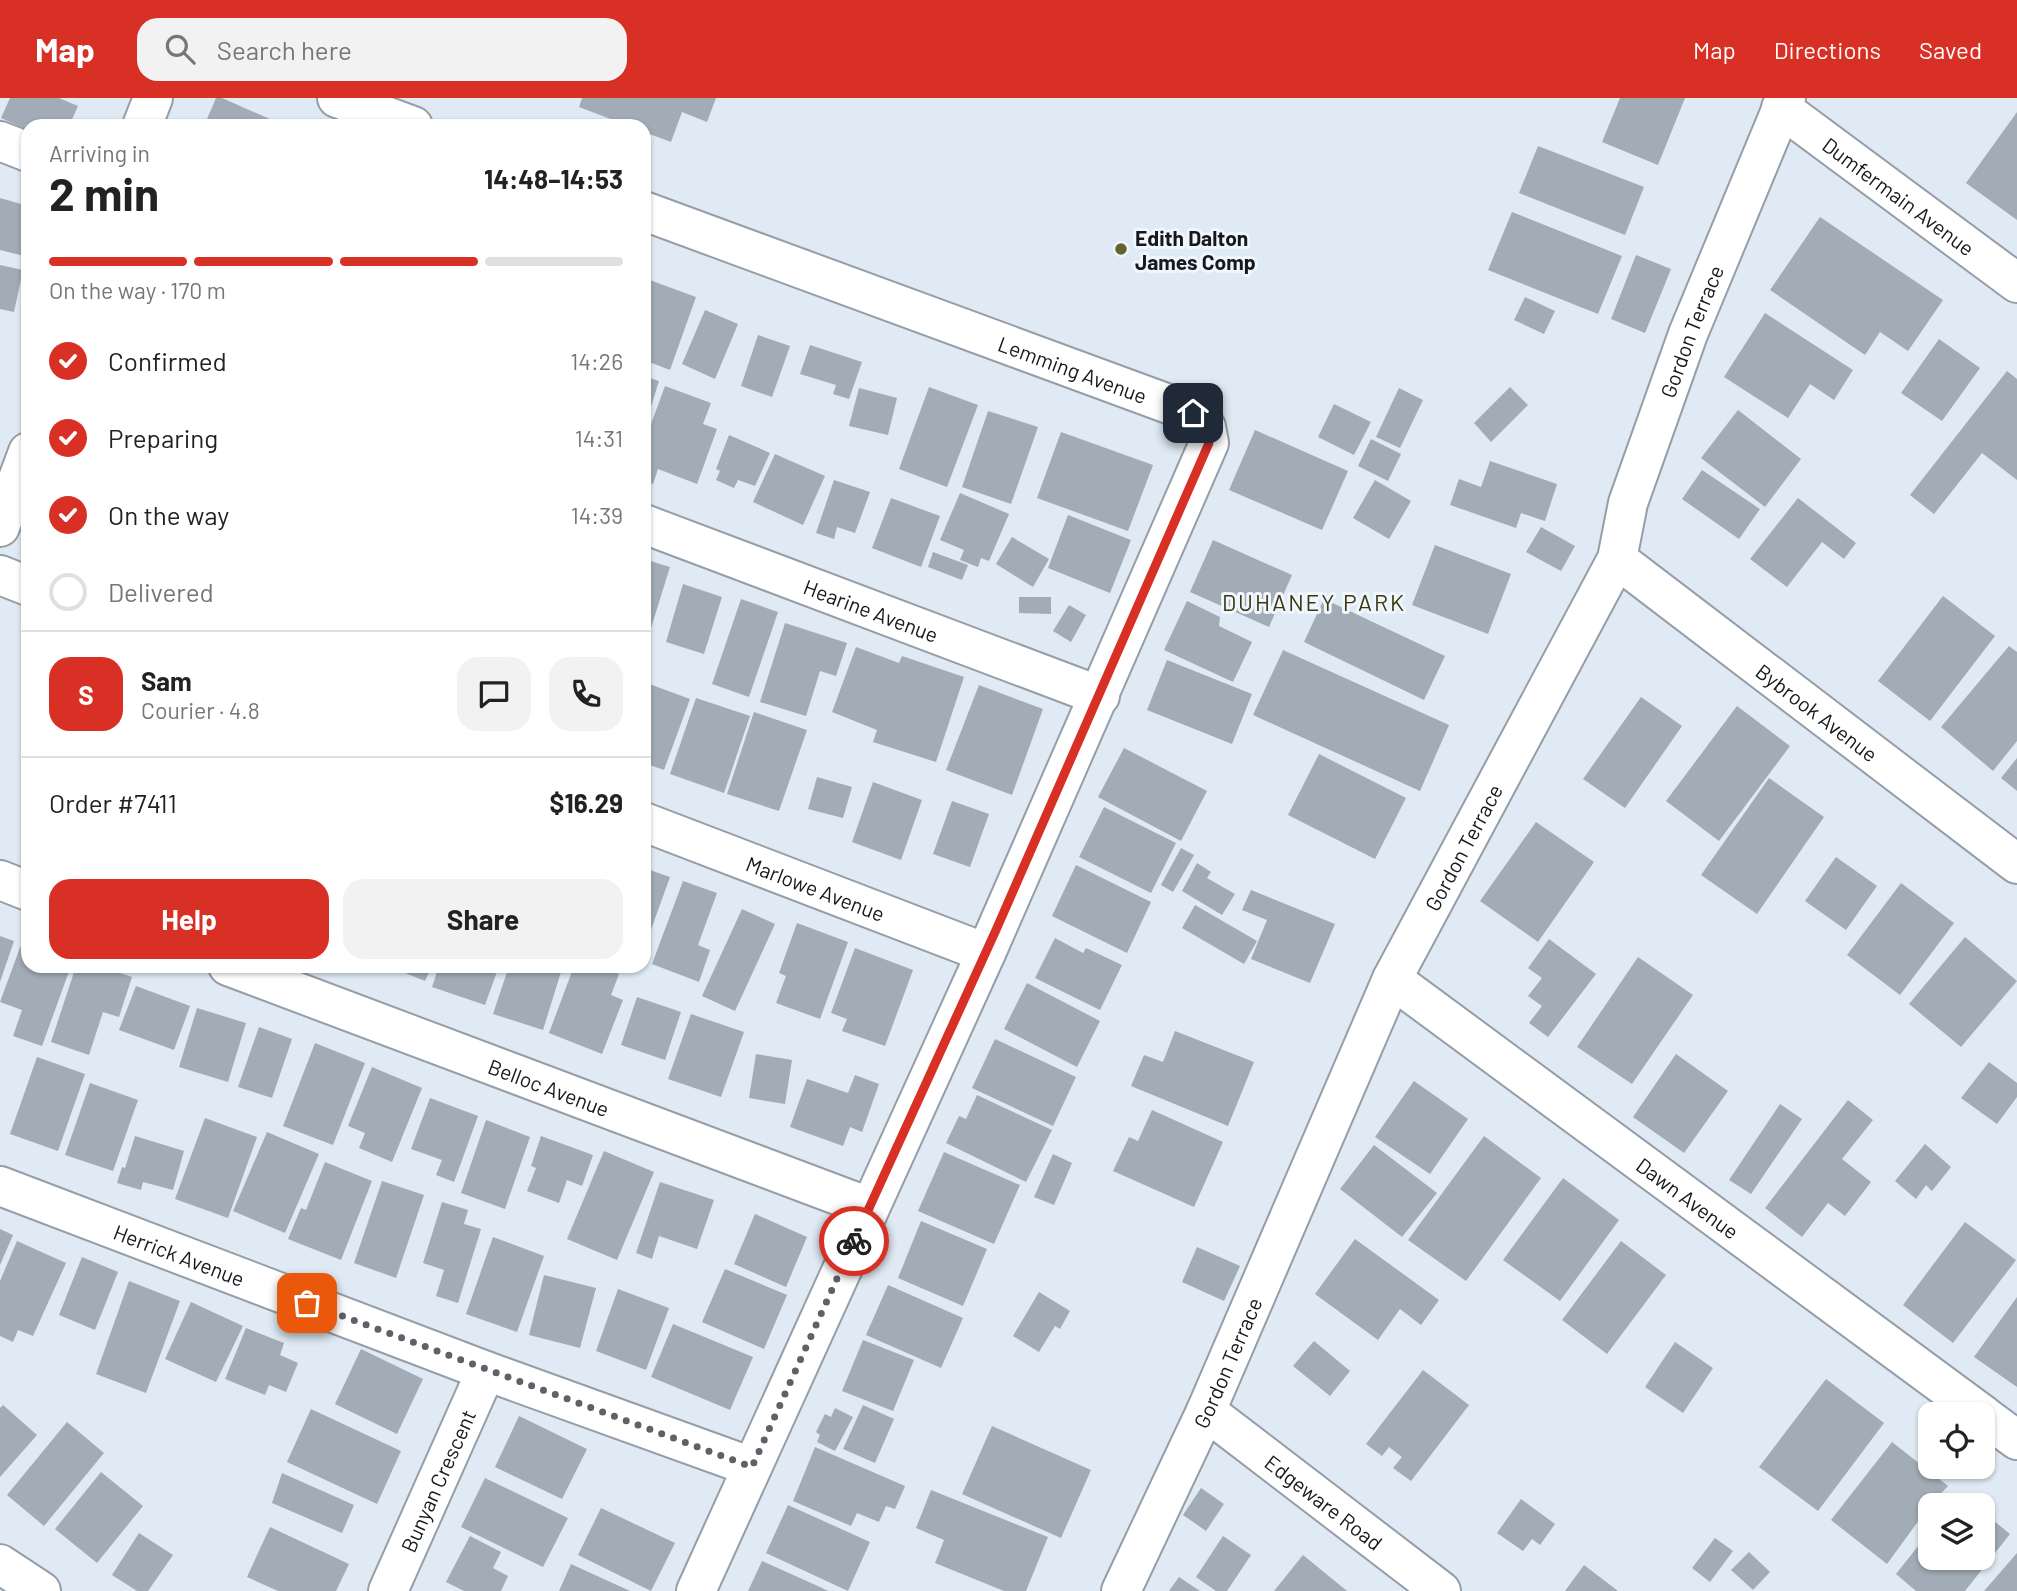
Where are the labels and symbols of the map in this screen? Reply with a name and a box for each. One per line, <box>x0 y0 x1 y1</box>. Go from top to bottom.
street label: Dumfermain Avenue <box>1818 131 1980 260</box>
place label: Edith Dalton James Comp <box>1135 225 1256 274</box>
marker: Edith Dalton James Comp <box>1113 241 1129 257</box>
street label: Gordon Terrace <box>1654 261 1728 401</box>
street label: Lemming Avenue <box>995 330 1151 408</box>
pin <box>1163 383 1223 443</box>
street label: Hearine Avenue <box>801 573 942 647</box>
district label: DUHANEY PARK <box>1222 588 1406 616</box>
street label: Bybrook Avenue <box>1752 658 1883 766</box>
street label: Gordon Terrace <box>1419 779 1507 915</box>
street label: Marlowe Avenue <box>743 850 889 926</box>
street label: Belloc Avenue <box>485 1053 613 1121</box>
street label: Dawn Avenue <box>1632 1151 1744 1243</box>
courier <box>819 1206 889 1276</box>
street label: Herrick Avenue <box>110 1218 248 1291</box>
pin <box>277 1273 337 1333</box>
street label: Gordon Terrace <box>1187 1293 1266 1432</box>
street label: Bunyan Crescent <box>395 1405 480 1556</box>
street label: Edgeware Road <box>1261 1449 1388 1555</box>

